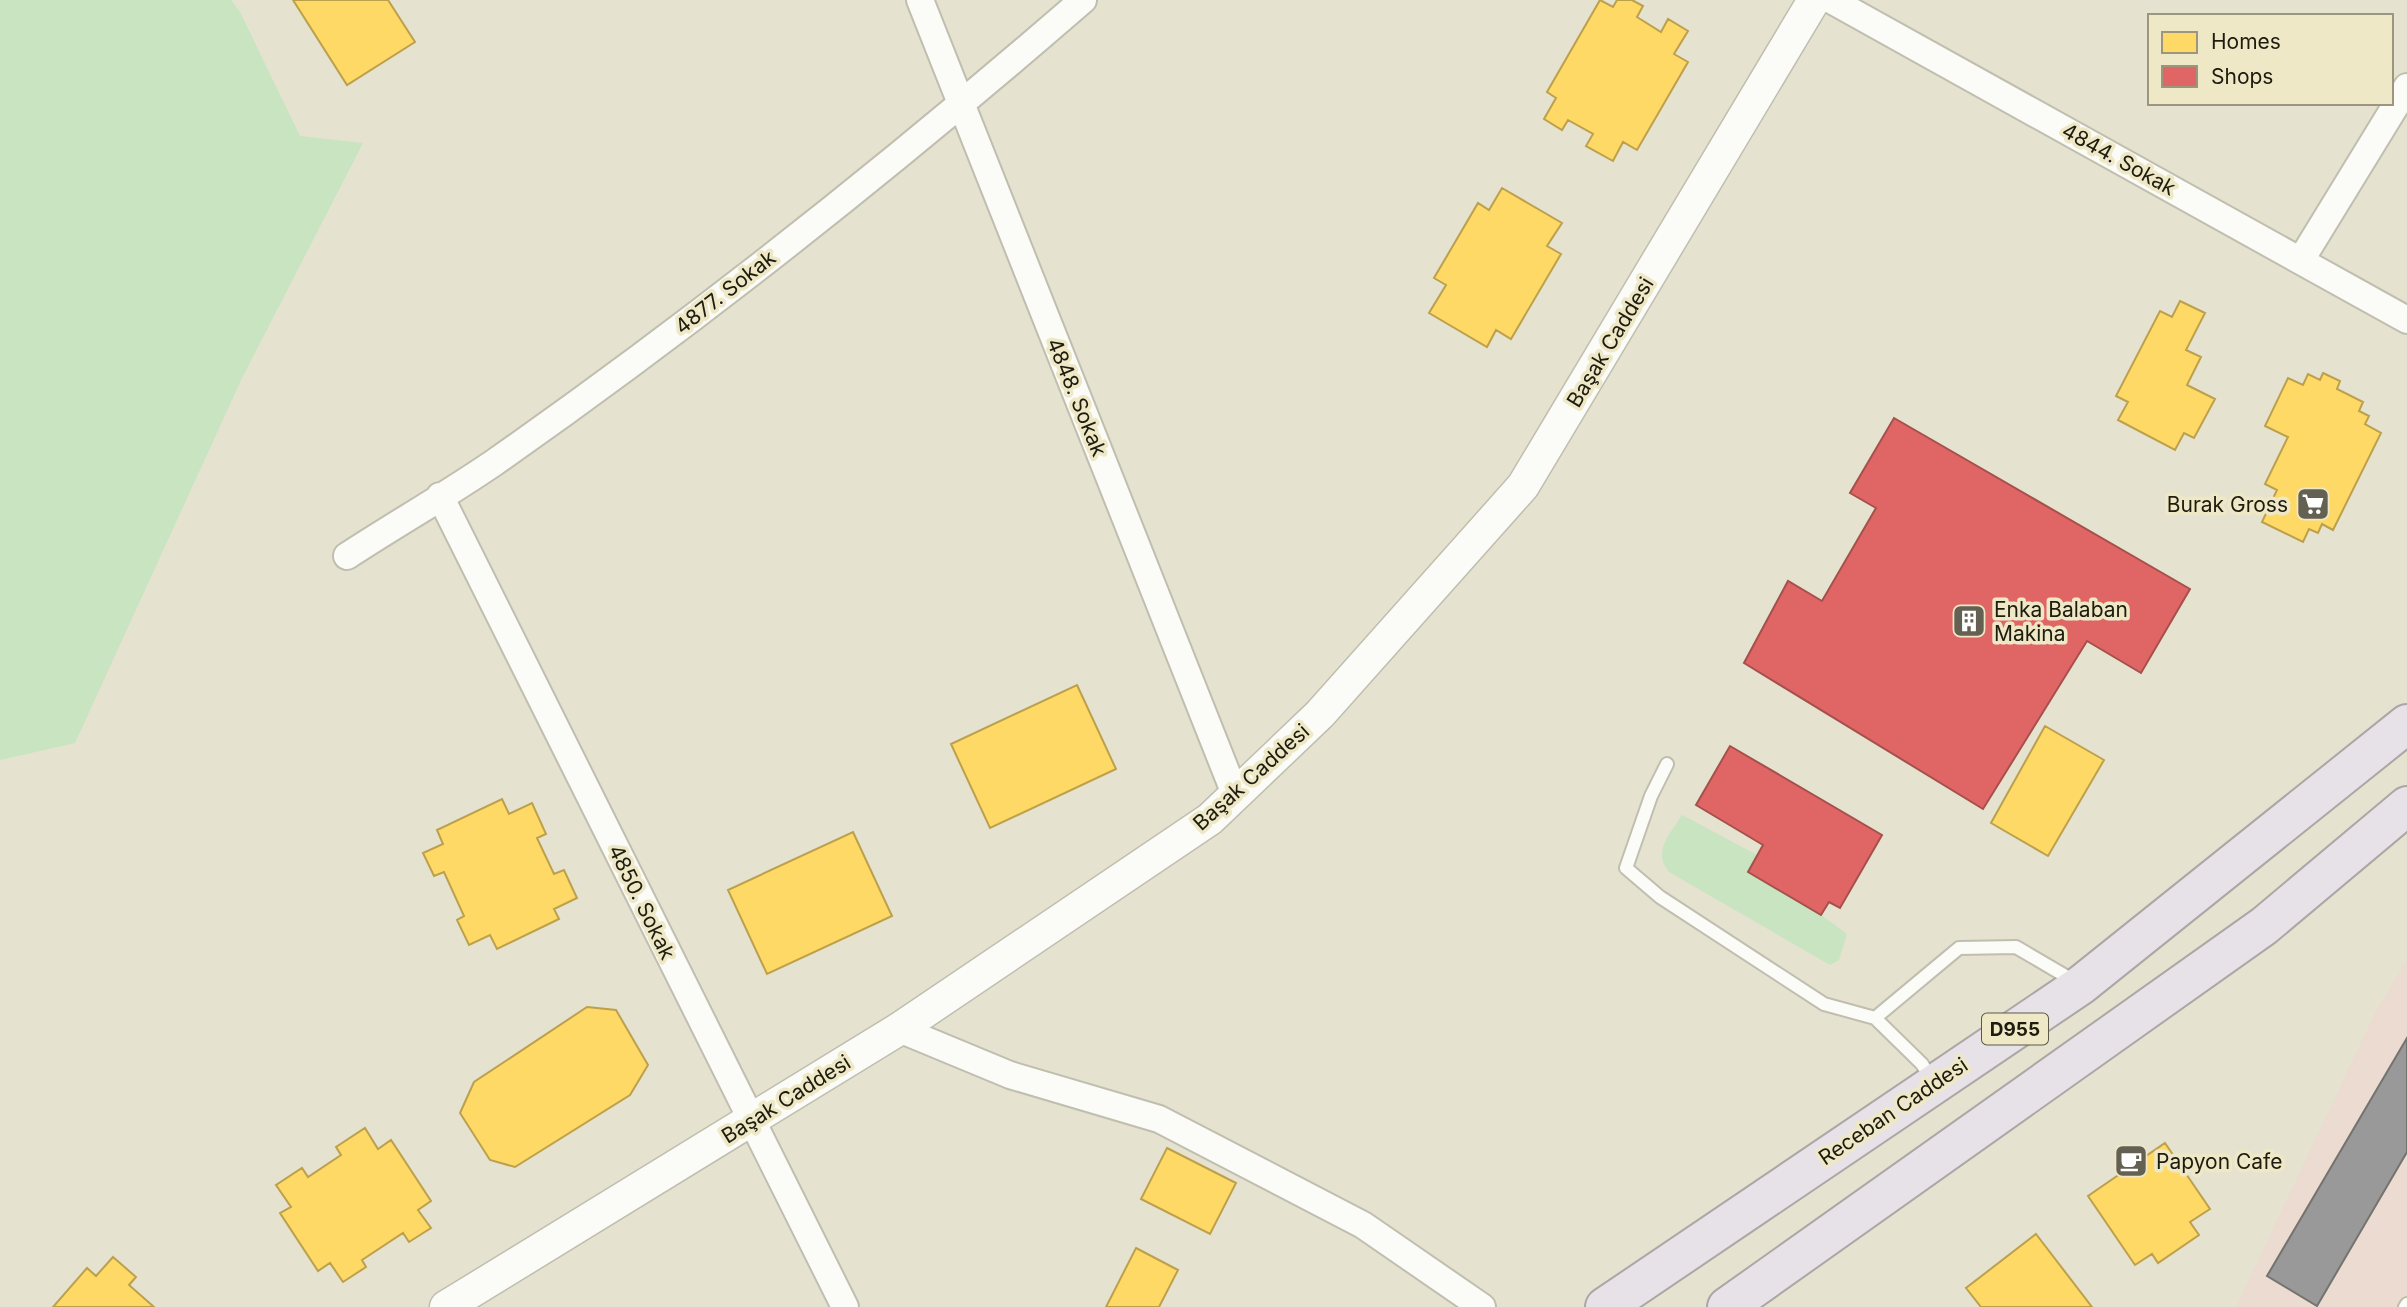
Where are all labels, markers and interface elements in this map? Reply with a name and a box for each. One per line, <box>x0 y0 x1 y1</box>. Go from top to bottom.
legend <box>2148 14 2393 105</box>
text: Homes <box>2211 29 2281 54</box>
text: Shops <box>2211 64 2273 89</box>
street label: 4844. Sokak <box>2058 118 2181 201</box>
street label: 4877. Sokak <box>670 245 781 339</box>
street label: Başak Caddesi <box>1561 273 1659 411</box>
street label: 4848. Sokak <box>1042 334 1112 460</box>
supermarket icon: Burak Gross <box>2294 485 2332 523</box>
place label: Burak Gross <box>2167 492 2288 517</box>
place label: Enka Balaban Makina <box>1994 597 2128 646</box>
building icon: Enka Balaban Makina <box>1950 602 1988 640</box>
street label: Başak Caddesi <box>1188 718 1314 836</box>
street label: 4850. Sokak <box>603 840 681 964</box>
road number: D955 <box>1982 1014 2048 1044</box>
street label: Başak Caddesi <box>717 1049 855 1149</box>
street label: Receban Caddesi <box>1814 1052 1972 1170</box>
cafe icon: Papyon Cafe <box>2112 1142 2150 1180</box>
place label: Papyon Cafe <box>2156 1149 2282 1174</box>

